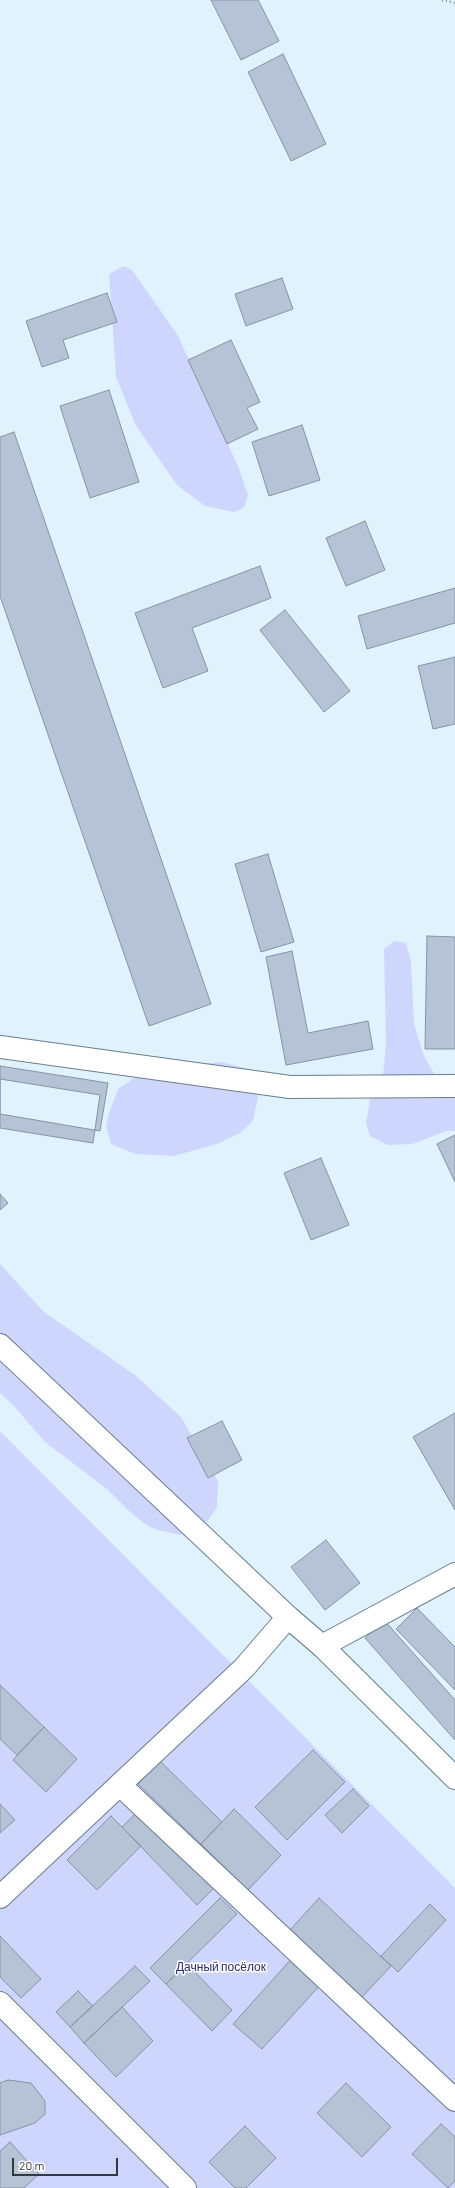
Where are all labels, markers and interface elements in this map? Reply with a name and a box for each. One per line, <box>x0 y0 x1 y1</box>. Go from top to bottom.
park label: Дачный посёлок <box>176 1960 266 1974</box>
scale bar <box>14 2150 120 2176</box>
text: 20 m <box>19 2158 45 2172</box>

